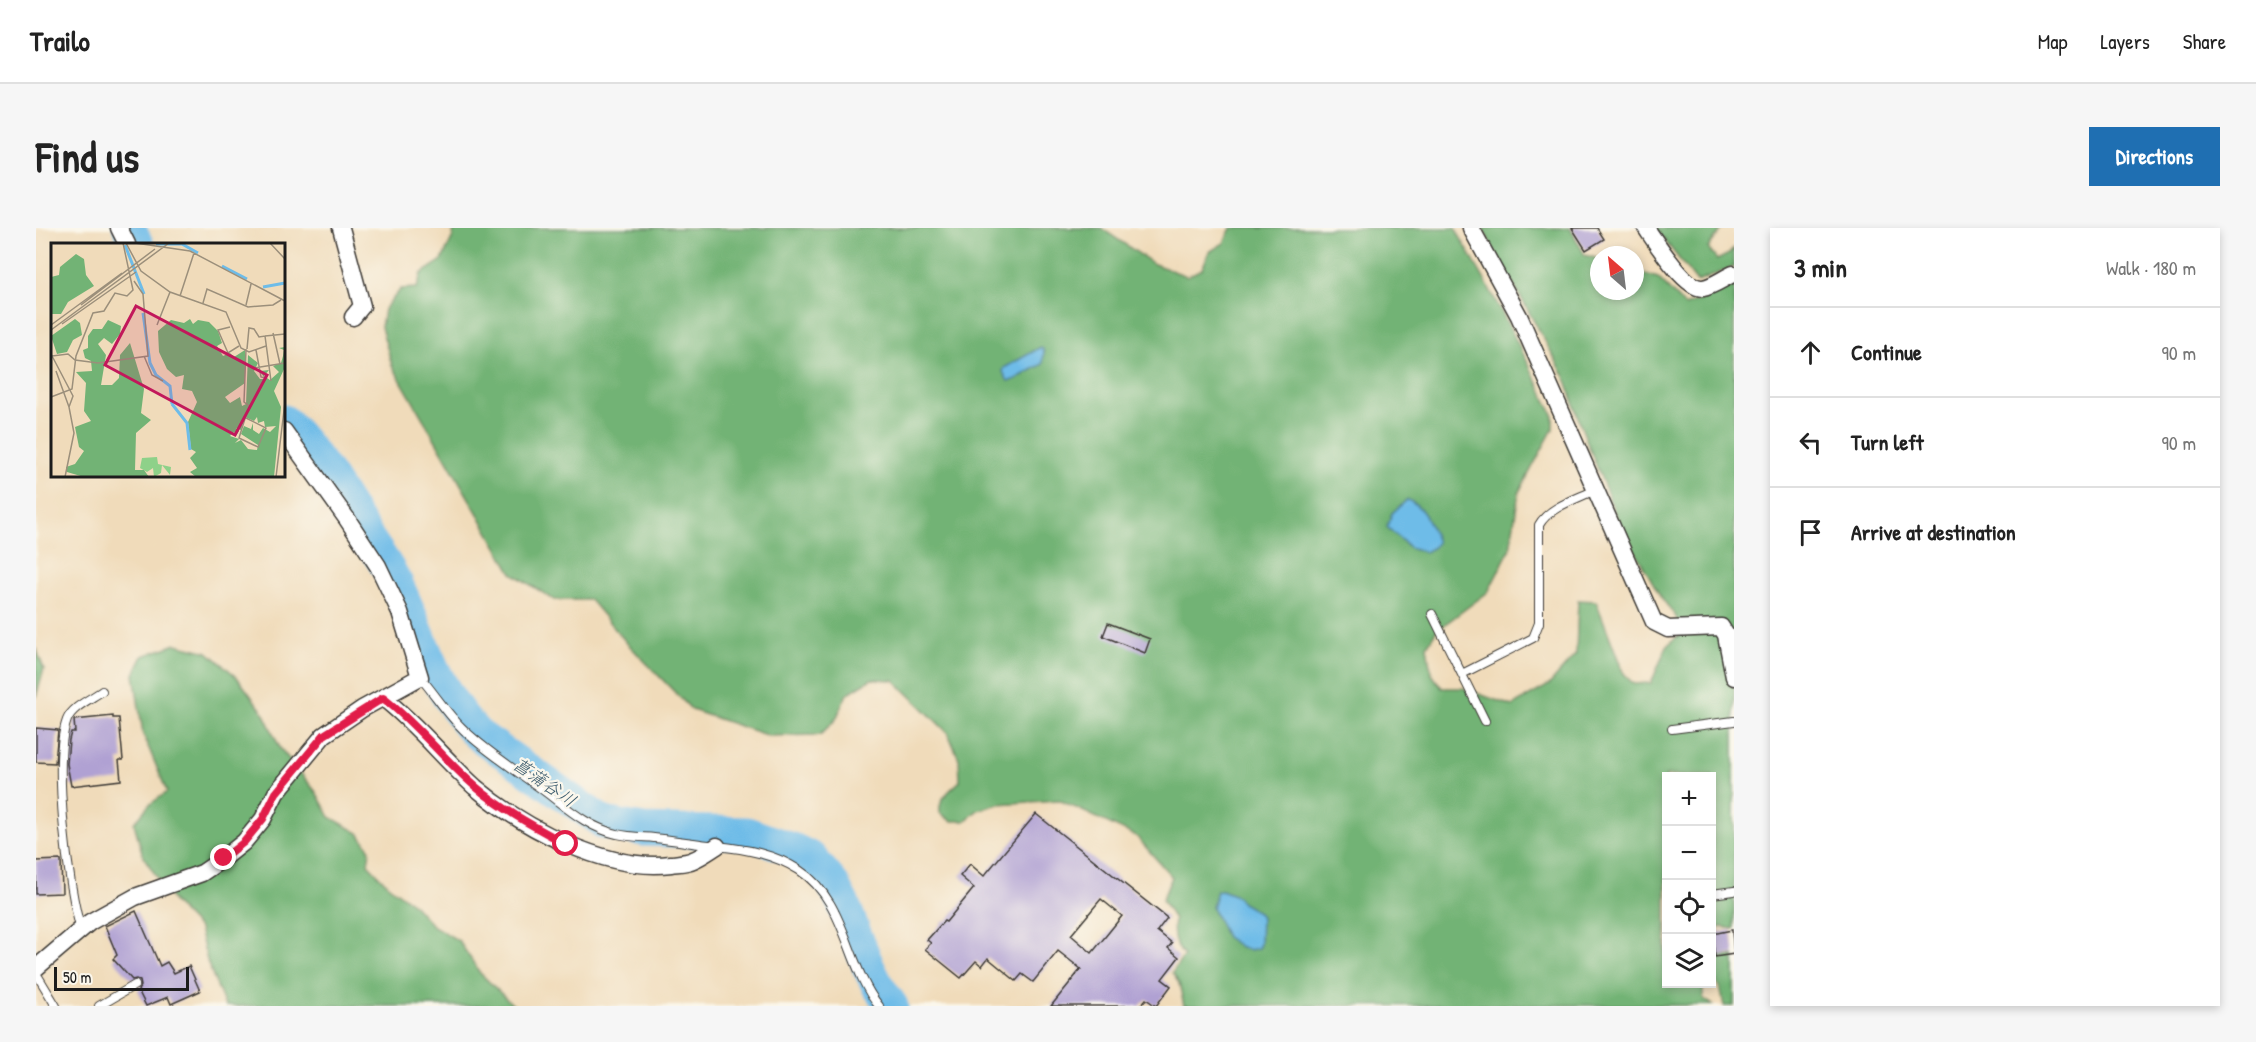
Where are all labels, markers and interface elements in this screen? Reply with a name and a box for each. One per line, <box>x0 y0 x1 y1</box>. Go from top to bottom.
text: Trailo <box>30 22 90 60</box>
text: Map <box>2038 27 2067 56</box>
text: Layers <box>2100 27 2150 56</box>
text: Share <box>2183 27 2226 56</box>
button: Directions <box>2089 127 2220 186</box>
text: Find us <box>36 128 139 185</box>
inset map <box>51 243 285 477</box>
north arrow <box>1590 246 1644 300</box>
text: 3 min <box>1794 250 1847 285</box>
text: Walk · 180 m <box>2106 254 2196 281</box>
icon: ahead <box>1794 336 1827 369</box>
text: Continue <box>1851 337 1922 367</box>
text: 90 m <box>2162 339 2196 366</box>
icon: left <box>1794 426 1827 459</box>
text: Turn left <box>1851 427 1924 457</box>
text: 90 m <box>2162 429 2196 456</box>
icon: arrive <box>1794 516 1827 549</box>
text: Arrive at destination <box>1851 517 2016 547</box>
water label: 菖蒲谷川 <box>508 751 582 813</box>
map controls <box>1662 772 1716 988</box>
button: + <box>1662 772 1716 826</box>
button: − <box>1662 826 1716 880</box>
route start <box>552 830 578 856</box>
route end <box>210 844 236 870</box>
button: locate <box>1662 880 1716 934</box>
button: layers <box>1662 934 1716 988</box>
scale bar <box>54 964 189 992</box>
text: 50 m <box>63 966 92 988</box>

